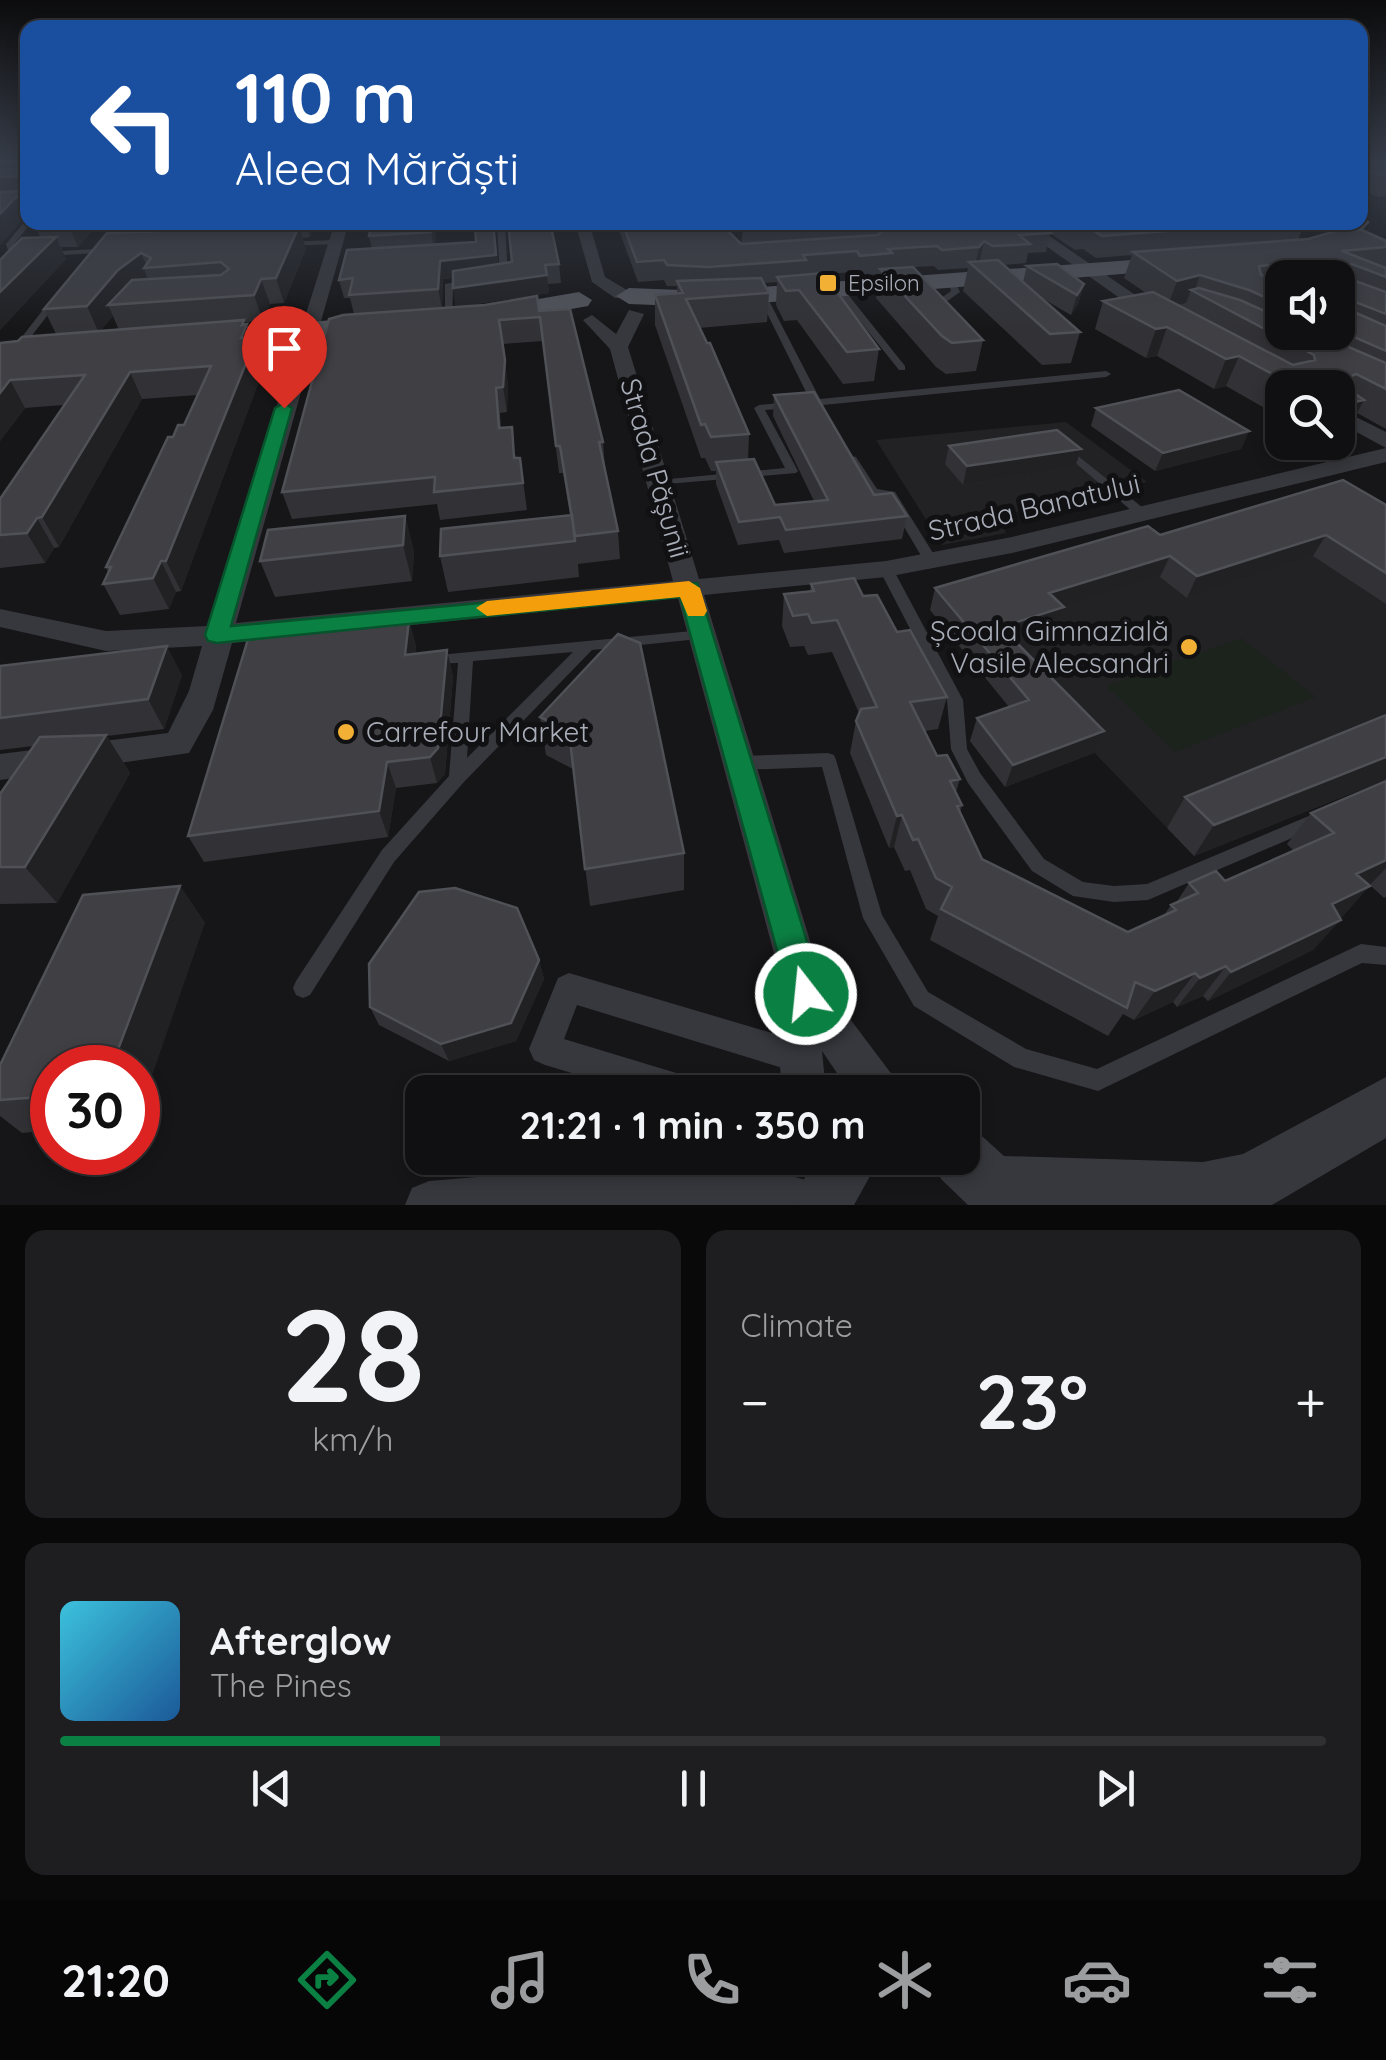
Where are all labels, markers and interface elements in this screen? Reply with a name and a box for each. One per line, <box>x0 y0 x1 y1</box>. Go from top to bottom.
text: 110 m <box>235 53 417 141</box>
icon: left <box>70 60 200 190</box>
text: Aleea Mărăști <box>235 140 519 196</box>
map controls <box>1265 260 1355 460</box>
button: sound <box>1265 260 1355 350</box>
place label: Epsilon <box>848 269 920 297</box>
marker: Epsilon <box>817 272 839 294</box>
pin <box>242 306 327 409</box>
icon: arrive <box>257 321 312 376</box>
button: search <box>1265 370 1355 460</box>
street label: Strada Pășunii <box>613 374 698 562</box>
street label: Strada Banatului <box>925 465 1143 548</box>
place label: Școala Gimnazială Vasile Alecsandri <box>930 613 1169 680</box>
marker: Școala Gimnazială Vasile Alecsandri <box>1178 636 1200 658</box>
place label: Carrefour Market <box>366 714 589 749</box>
marker: Carrefour Market <box>335 721 357 743</box>
position arrow <box>754 942 858 1046</box>
speed limit sign: 30 <box>30 1045 160 1175</box>
text: 21:21 · 1 min · 350 m <box>520 1101 866 1149</box>
text: 28 <box>280 1272 425 1435</box>
text: Climate <box>741 1305 853 1345</box>
text: 23° <box>976 1354 1088 1448</box>
text: − <box>741 1367 769 1436</box>
text: + <box>1295 1367 1326 1436</box>
text: km/h <box>312 1419 393 1459</box>
text: Afterglow <box>210 1617 392 1665</box>
text: The Pines <box>210 1665 352 1705</box>
icon: previous <box>244 1761 299 1816</box>
icon: pause <box>666 1761 721 1816</box>
icon: next <box>1088 1761 1143 1816</box>
icon: directions <box>292 1945 362 2015</box>
icon: music <box>485 1945 555 2015</box>
icon: phone <box>677 1945 747 2015</box>
icon: climate <box>870 1945 940 2015</box>
icon: car <box>1062 1945 1132 2015</box>
icon: filters <box>1255 1945 1325 2015</box>
text: 21:20 <box>61 1952 170 2008</box>

